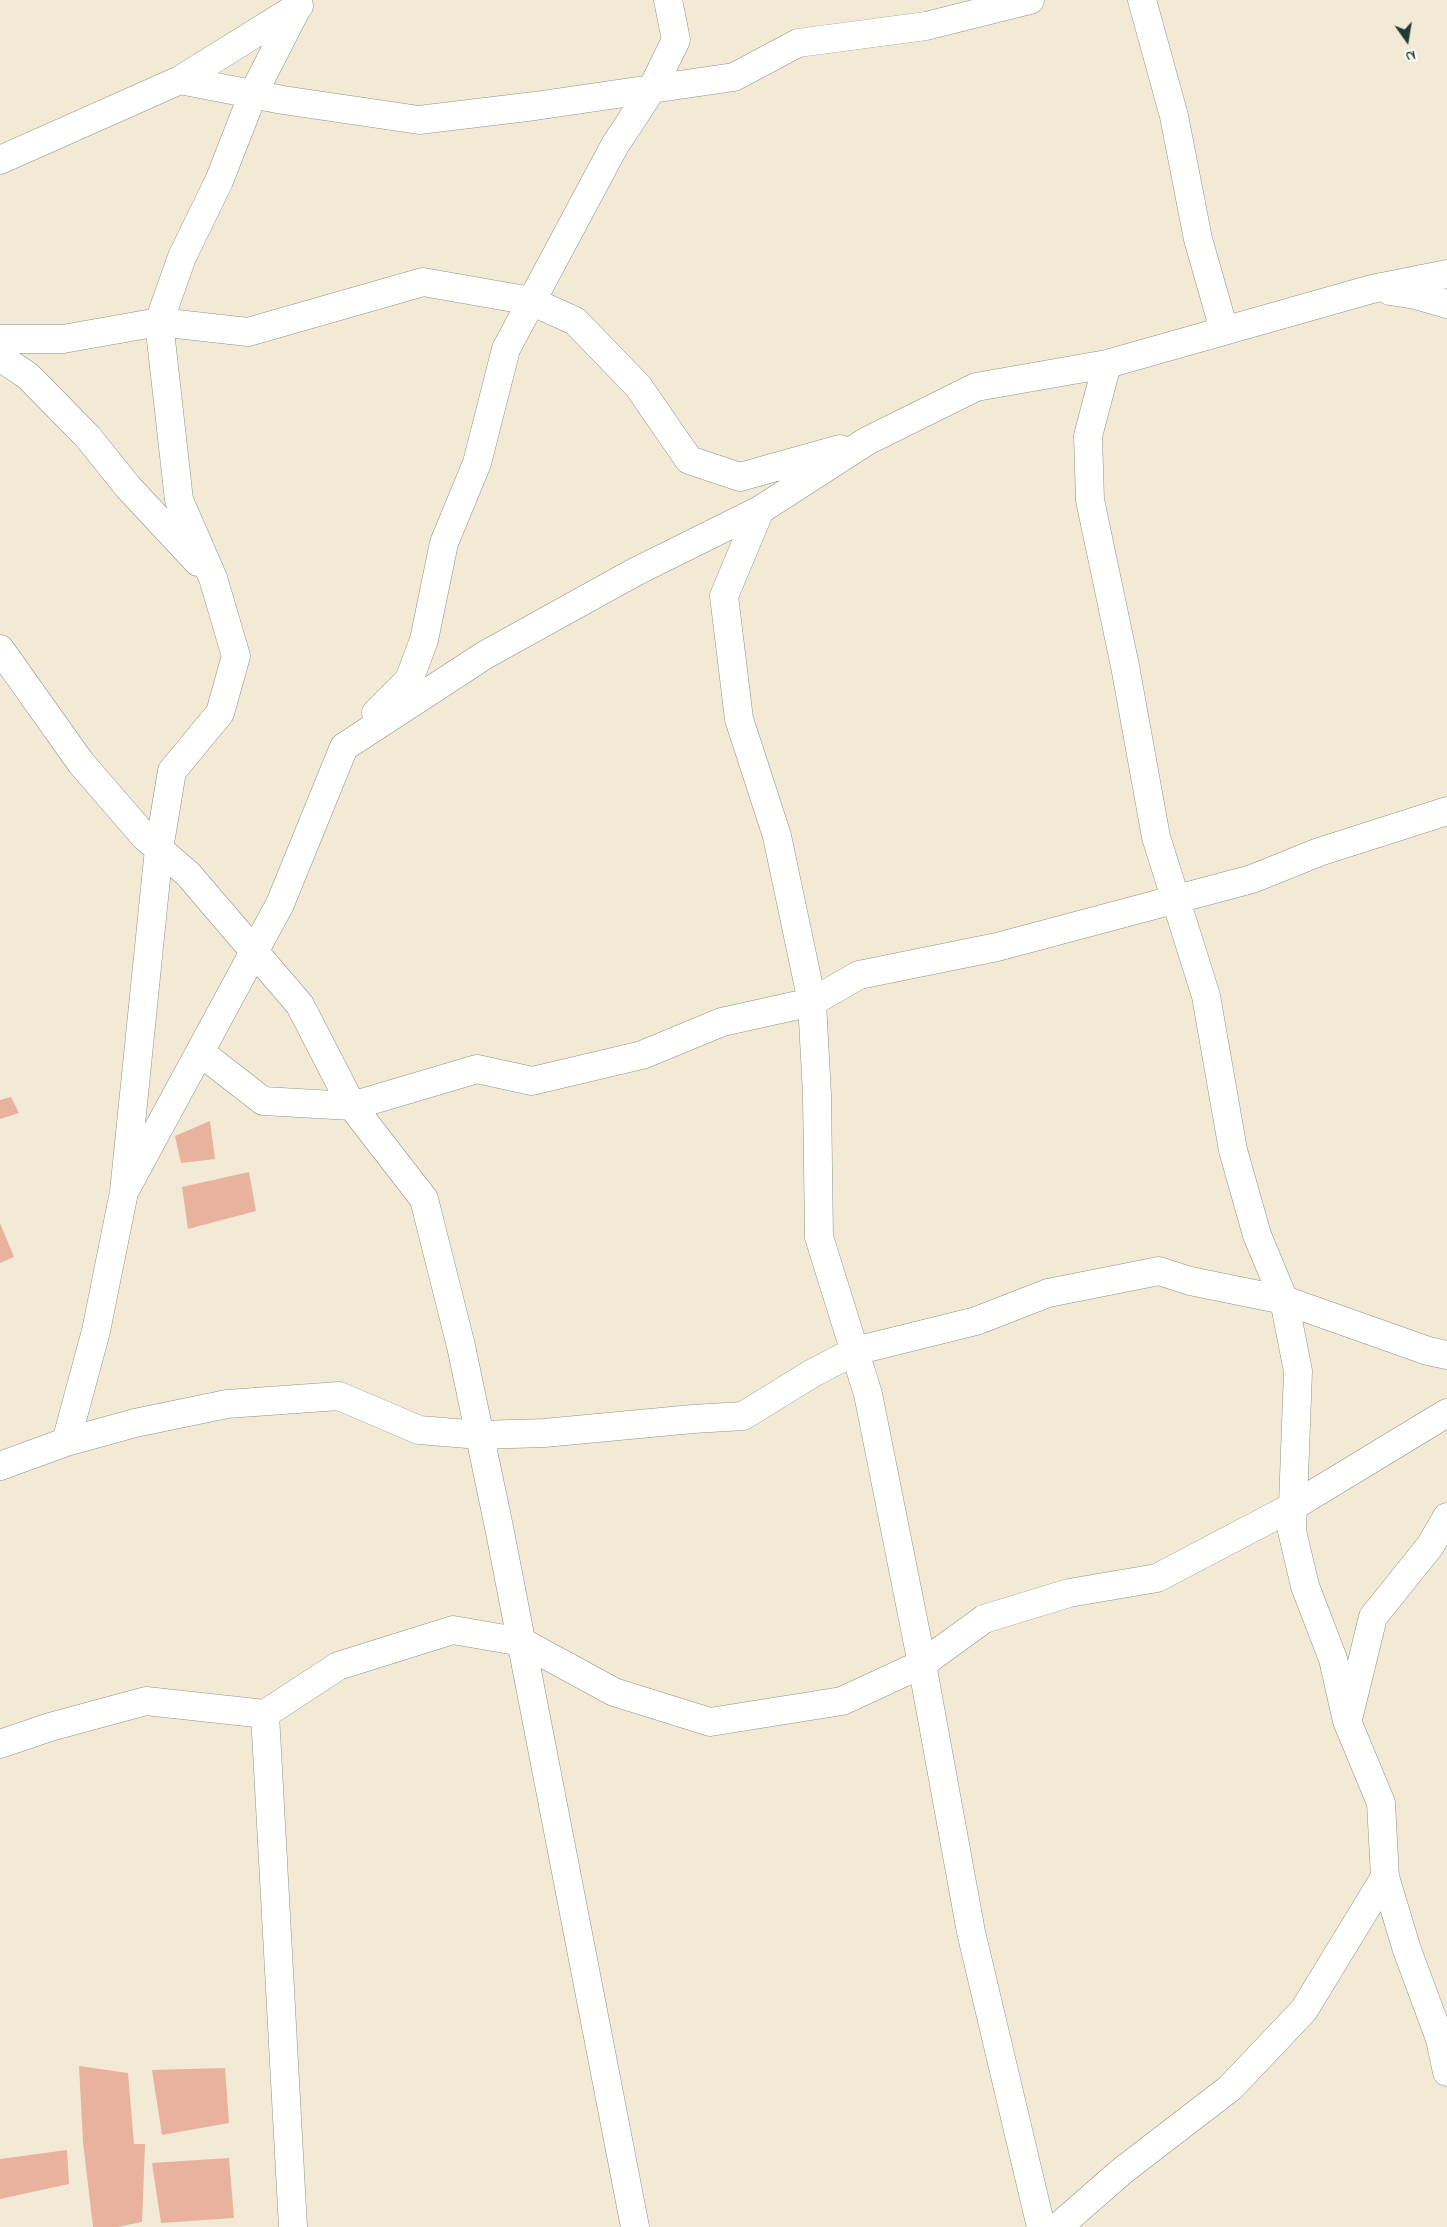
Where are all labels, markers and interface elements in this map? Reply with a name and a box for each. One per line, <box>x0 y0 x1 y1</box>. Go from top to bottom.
north arrow <box>1382 15 1432 65</box>
text: N <box>1404 44 1417 66</box>

